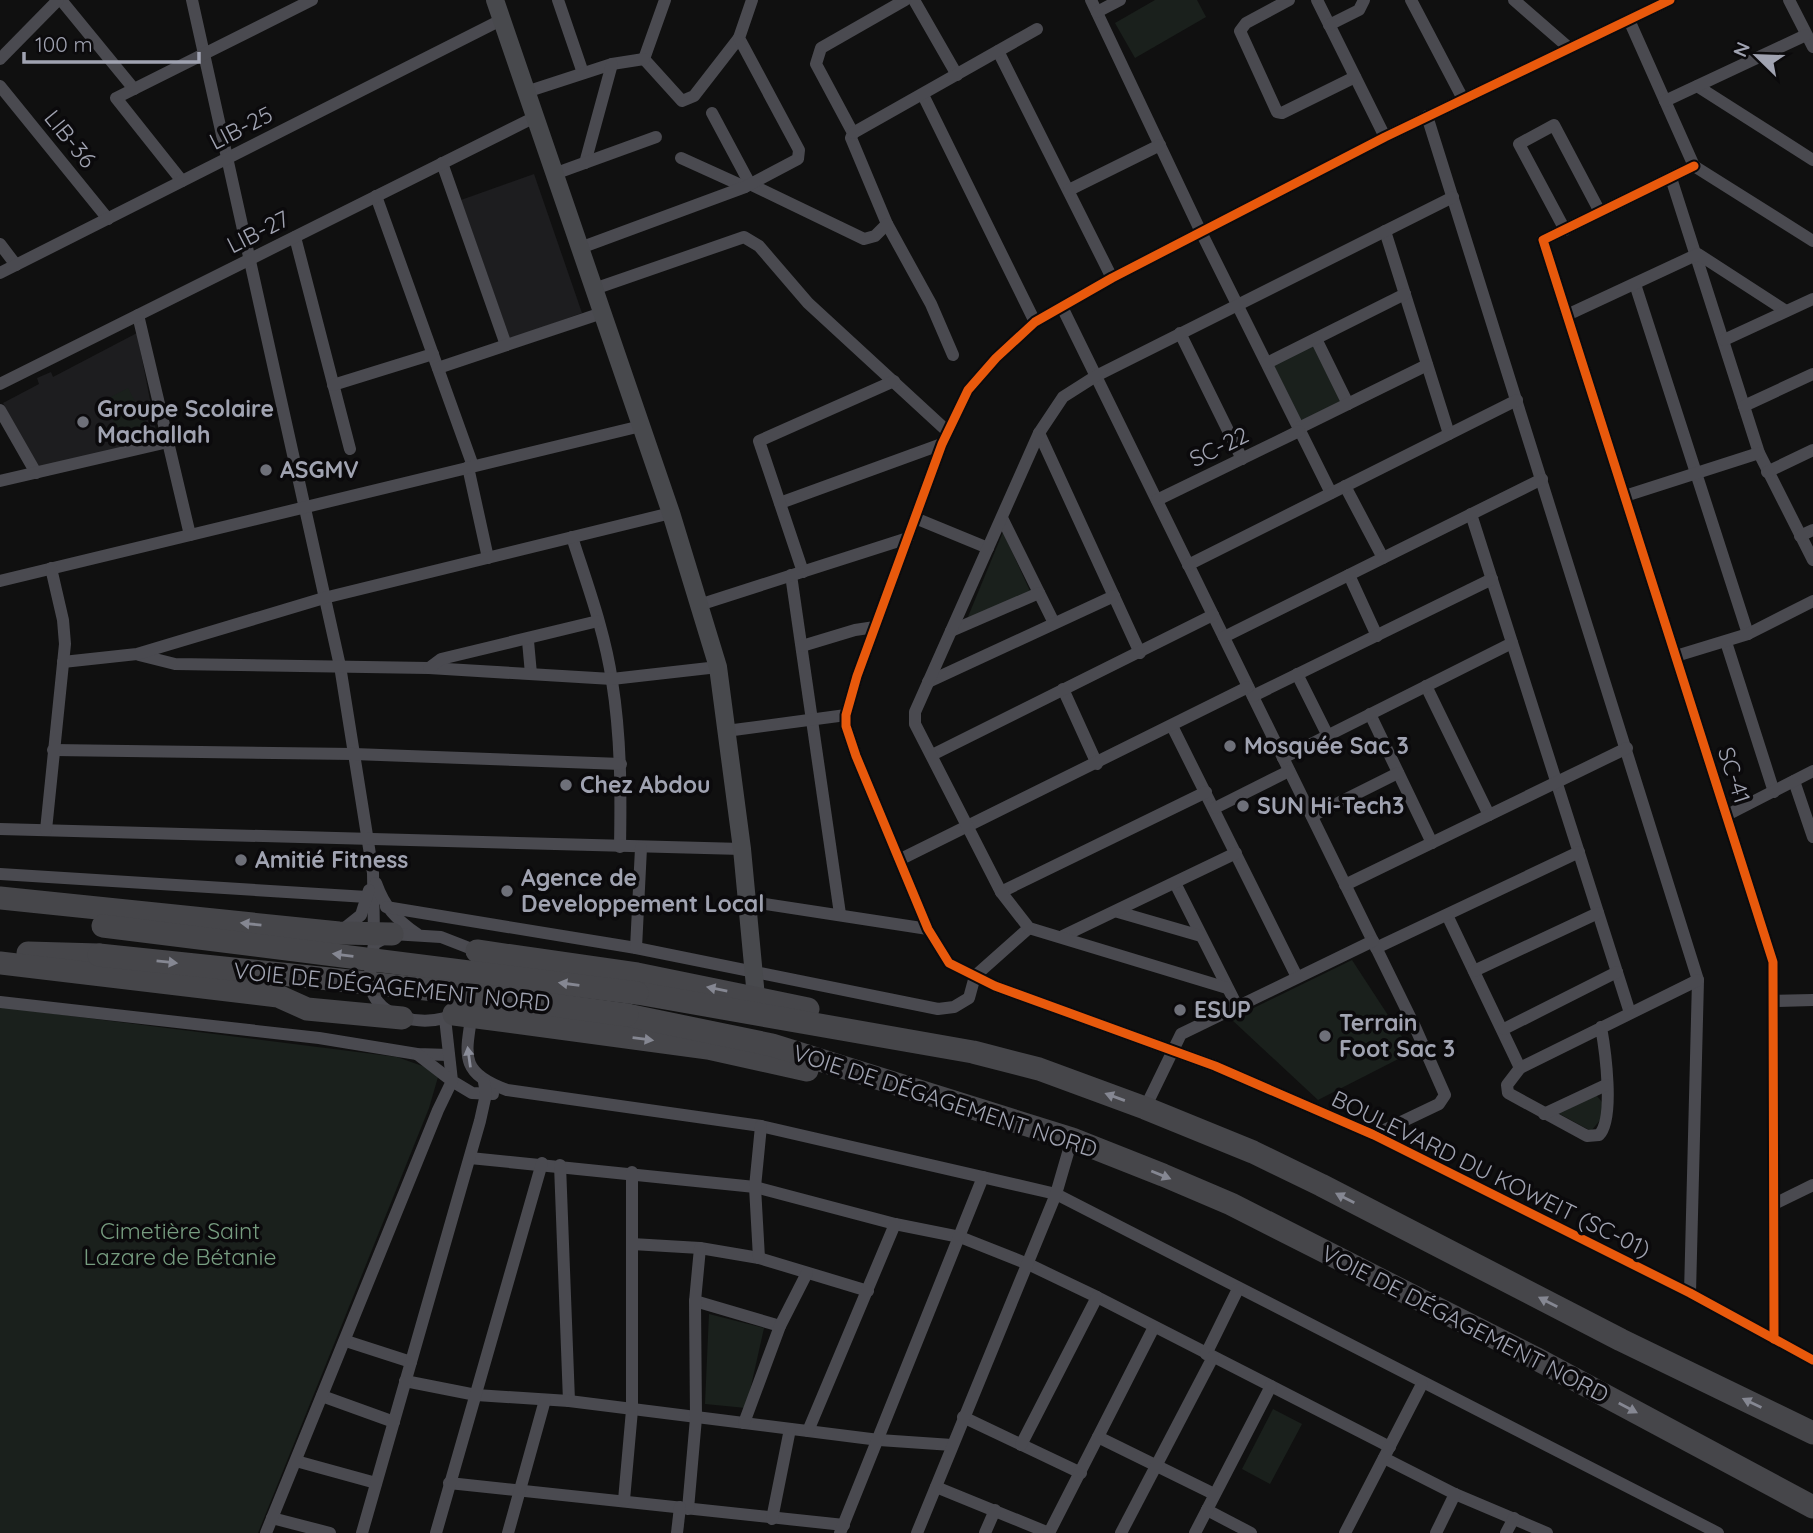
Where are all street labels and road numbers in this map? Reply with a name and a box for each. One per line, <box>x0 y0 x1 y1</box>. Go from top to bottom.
street label: LIB-25 <box>204 99 277 156</box>
street label: LIB-36 <box>38 104 103 174</box>
street label: LIB-27 <box>222 204 294 259</box>
street label: SC-22 <box>1184 420 1253 473</box>
street label: SC-41 <box>1712 743 1757 807</box>
street label: VOIE DE DÉGAGEMENT NORD <box>232 955 552 1018</box>
street label: VOIE DE DÉGAGEMENT NORD <box>789 1038 1101 1164</box>
street label: BOULEVARD DU KOWEIT (SC-01) <box>1327 1084 1655 1264</box>
street label: VOIE DE DÉGAGEMENT NORD <box>1317 1238 1614 1409</box>

